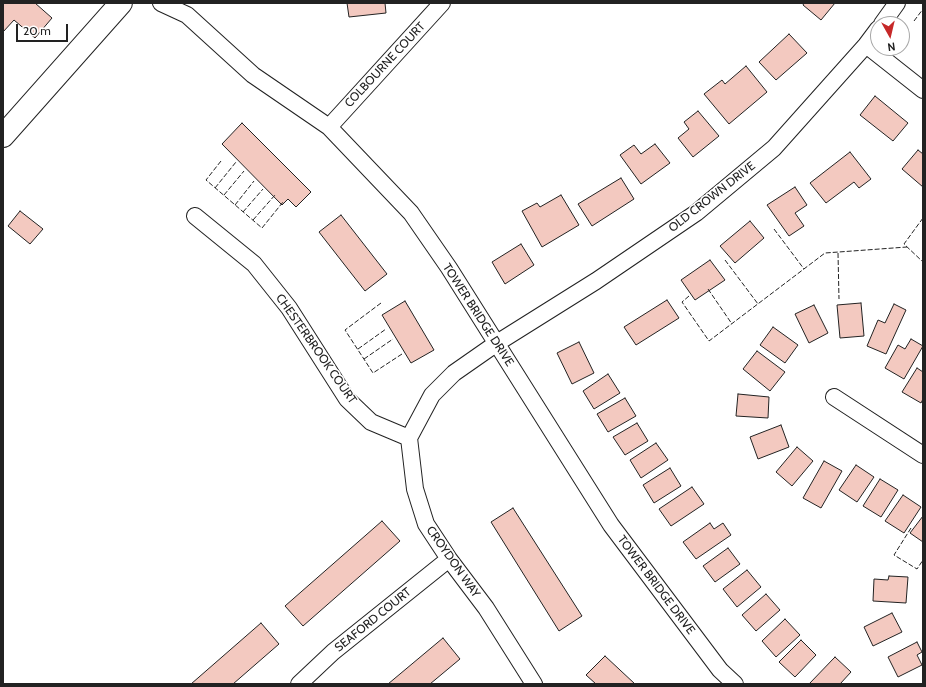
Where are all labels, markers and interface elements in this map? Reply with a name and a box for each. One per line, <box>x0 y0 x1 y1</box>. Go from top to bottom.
scale bar <box>18 16 70 42</box>
north arrow <box>870 16 910 56</box>
street label: COLBOURNE COURT <box>342 19 428 111</box>
text: 20 m <box>23 23 51 38</box>
text: N <box>887 39 896 54</box>
street label: OLD CROWN DRIVE <box>666 159 758 235</box>
street label: TOWER BRIDGE DRIVE <box>439 261 517 369</box>
street label: CHESTERBROOK COURT <box>273 291 359 407</box>
street label: CROYDON WAY <box>423 524 483 600</box>
street label: TOWER BRIDGE DRIVE <box>614 533 698 637</box>
street label: SEAFORD COURT <box>332 585 414 655</box>

